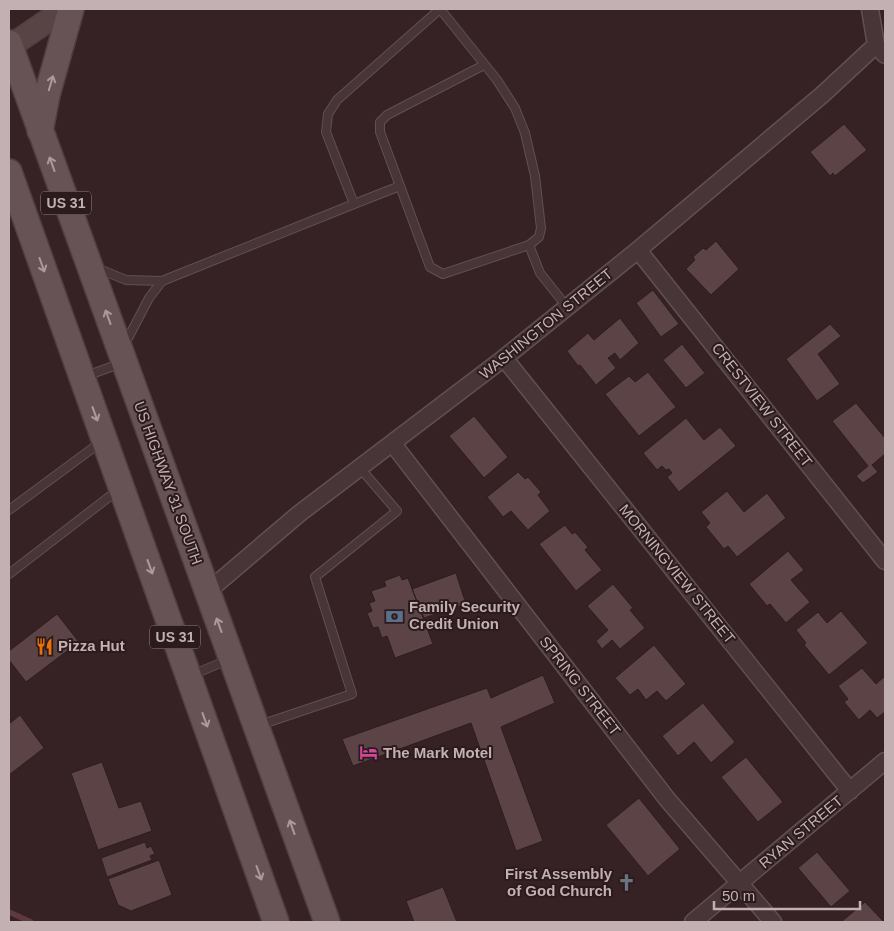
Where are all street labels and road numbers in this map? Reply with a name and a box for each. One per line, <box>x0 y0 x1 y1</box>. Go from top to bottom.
road number: US 31 <box>41 192 91 214</box>
street label: WASHINGTON STREET <box>476 265 615 382</box>
street label: CRESTVIEW STREET <box>709 339 816 470</box>
street label: US HIGHWAY 31 SOUTH <box>131 399 206 567</box>
street label: MORNINGVIEW STREET <box>616 501 739 647</box>
road number: US 31 <box>150 626 200 649</box>
street label: SPRING STREET <box>536 633 624 739</box>
street label: RYAN STREET <box>756 792 846 871</box>

